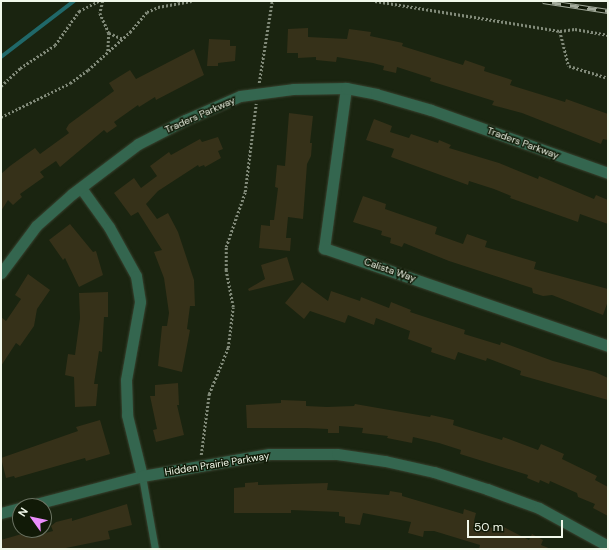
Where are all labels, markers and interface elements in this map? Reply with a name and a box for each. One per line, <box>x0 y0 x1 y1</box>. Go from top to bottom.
street label: Traders Parkway <box>163 94 237 136</box>
street label: Traders Parkway <box>485 124 561 162</box>
street label: Calista Way <box>362 256 418 284</box>
street label: Hidden Prairie Parkway <box>164 450 270 478</box>
north arrow <box>12 498 52 538</box>
text: N <box>15 505 31 519</box>
scale bar <box>469 512 565 538</box>
text: 50 m <box>474 519 503 535</box>

